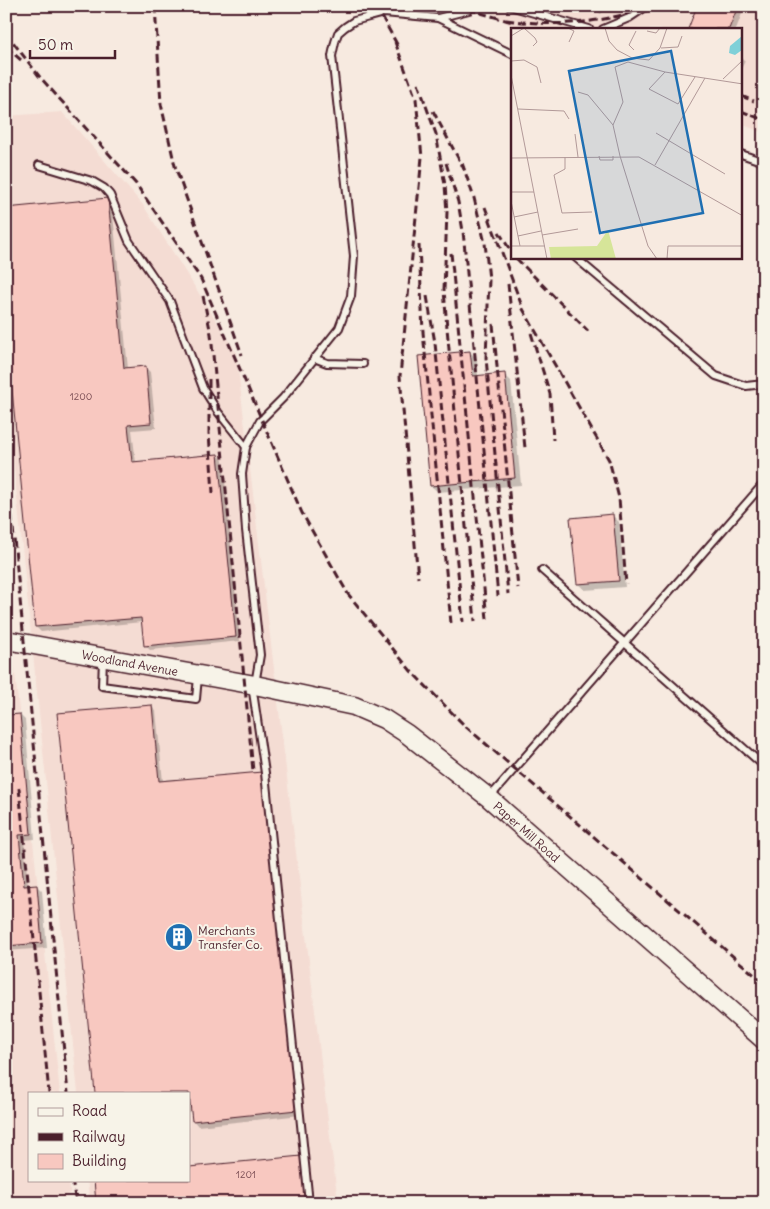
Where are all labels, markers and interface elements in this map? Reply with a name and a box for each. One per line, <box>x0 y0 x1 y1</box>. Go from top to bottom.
scale bar <box>30 28 115 60</box>
inset map <box>511 28 742 259</box>
text: 50 m <box>38 35 73 54</box>
house number: 1200 <box>70 390 92 403</box>
street label: Woodland Avenue <box>81 646 179 678</box>
street label: Paper Mill Road <box>491 798 563 865</box>
building icon: Merchants Transfer Co. <box>164 922 194 952</box>
place label: Merchants Transfer Co. <box>198 923 262 952</box>
legend <box>28 1092 190 1182</box>
text: Road <box>72 1101 107 1120</box>
text: Railway <box>72 1127 126 1146</box>
text: Building <box>72 1151 127 1170</box>
house number: 1201 <box>236 1168 256 1181</box>

